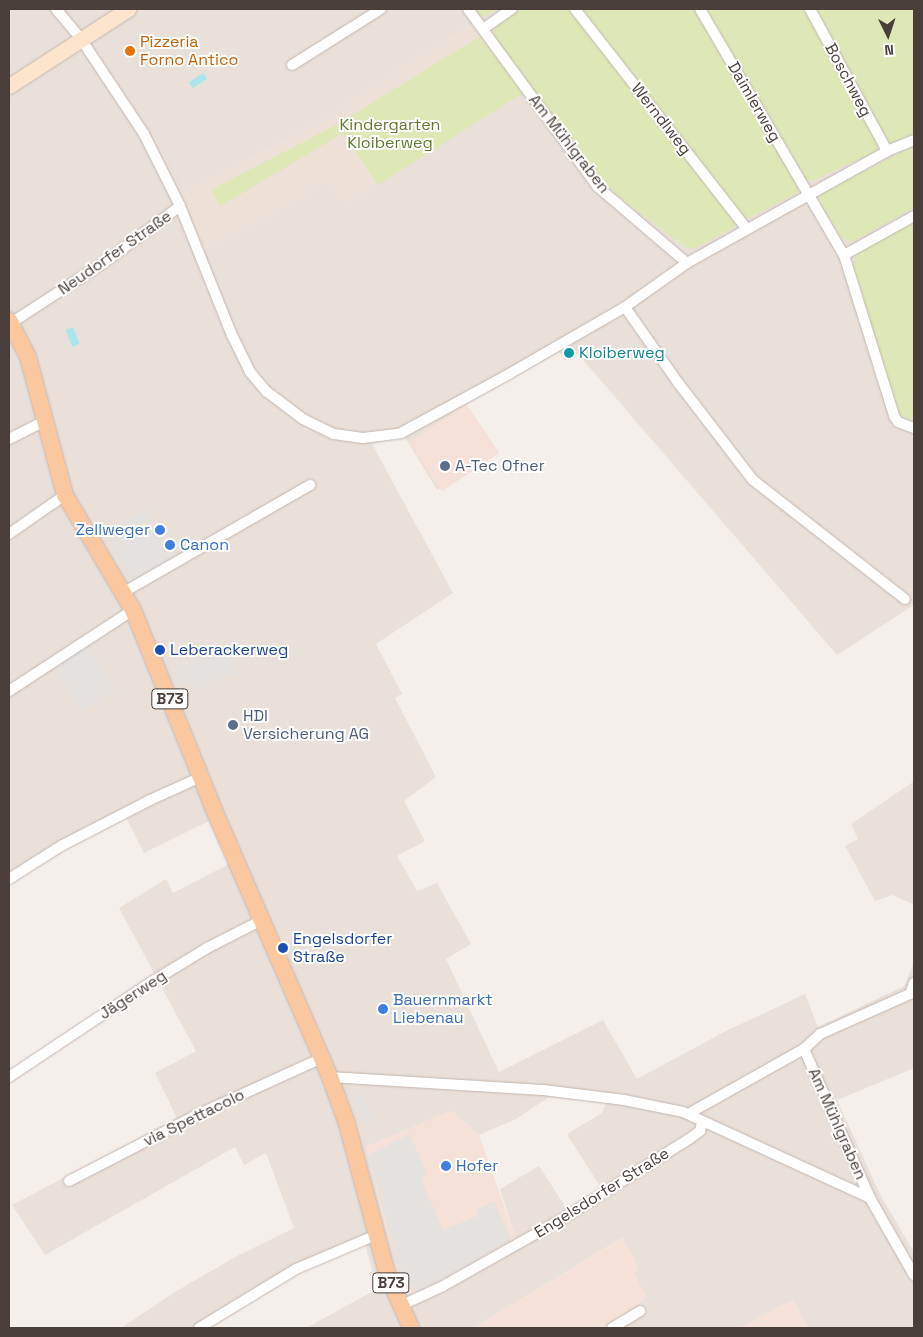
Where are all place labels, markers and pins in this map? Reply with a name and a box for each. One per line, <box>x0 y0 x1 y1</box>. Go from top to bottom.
place label: Pizzeria Forno Antico <box>140 32 239 70</box>
marker: Pizzeria Forno Antico <box>124 45 136 57</box>
place label: Kloiberweg <box>579 343 665 363</box>
marker: Kloiberweg <box>563 347 575 359</box>
place label: A-Tec Ofner <box>455 456 545 476</box>
marker: A-Tec Ofner <box>439 460 451 472</box>
place label: Zellweger <box>76 520 150 540</box>
marker: Zellweger <box>154 524 166 536</box>
place label: Canon <box>180 535 229 555</box>
marker: Canon <box>164 539 176 551</box>
place label: Leberackerweg <box>170 640 288 660</box>
marker: Leberackerweg <box>154 644 166 656</box>
place label: HDI Versicherung AG <box>243 706 369 744</box>
marker: HDI Versicherung AG <box>227 719 239 731</box>
place label: Engelsdorfer Straße <box>293 929 392 967</box>
marker: Engelsdorfer Straße <box>277 942 289 954</box>
place label: Bauernmarkt Liebenau <box>393 990 493 1028</box>
marker: Bauernmarkt Liebenau <box>377 1003 389 1015</box>
place label: Hofer <box>456 1156 498 1176</box>
marker: Hofer <box>440 1160 452 1172</box>

